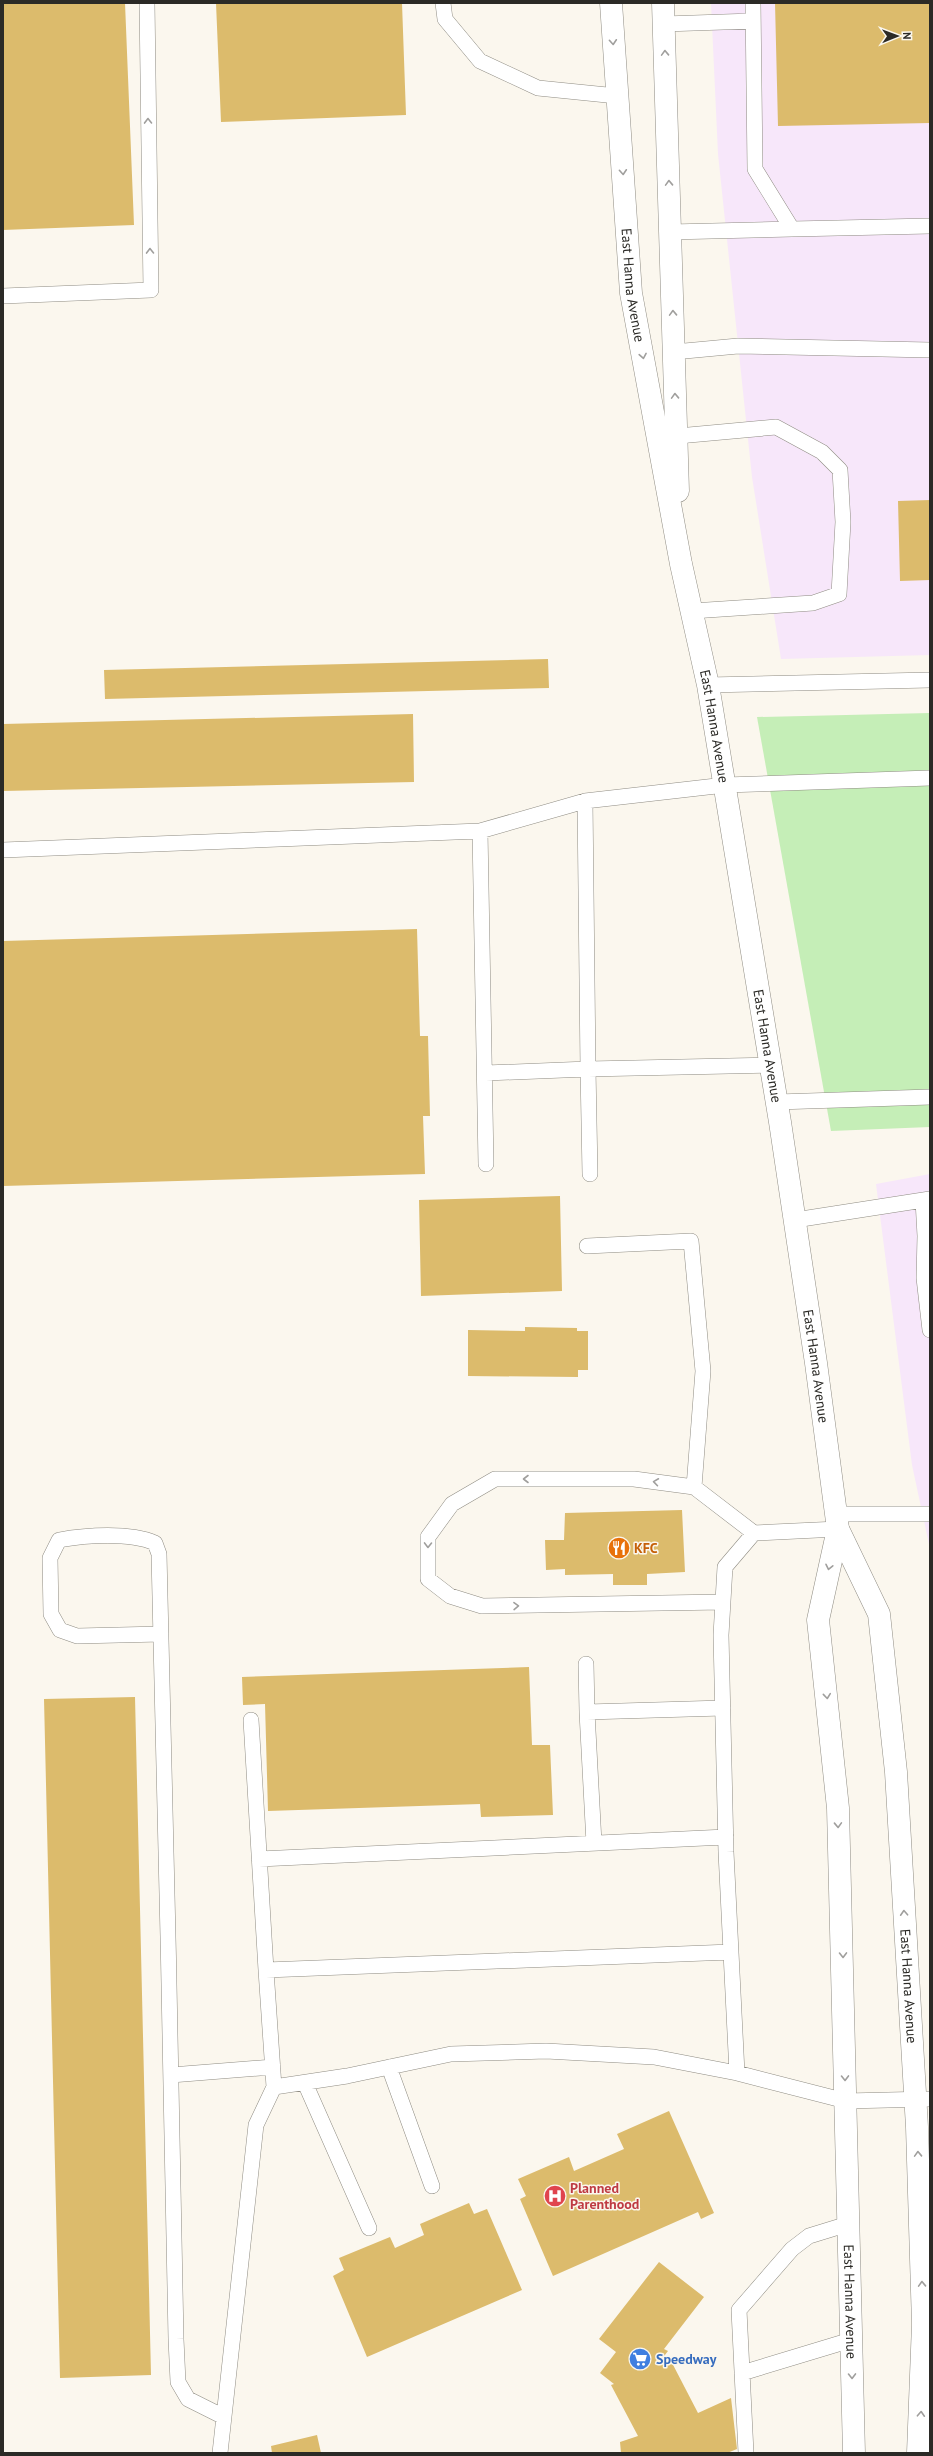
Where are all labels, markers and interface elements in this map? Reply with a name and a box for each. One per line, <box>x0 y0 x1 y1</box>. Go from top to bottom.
north arrow <box>877 16 917 56</box>
text: N <box>900 32 914 40</box>
one-way arrow <box>609 39 618 45</box>
one-way arrow <box>661 50 669 56</box>
one-way arrow <box>144 118 152 124</box>
one-way arrow <box>618 169 627 175</box>
one-way arrow <box>665 180 673 186</box>
street label: East Hanna Avenue <box>618 228 649 343</box>
one-way arrow <box>146 248 154 254</box>
one-way arrow <box>669 310 677 316</box>
one-way arrow <box>638 353 647 359</box>
one-way arrow <box>671 393 680 399</box>
street label: East Hanna Avenue <box>696 668 733 784</box>
street label: East Hanna Avenue <box>749 988 786 1104</box>
street label: East Hanna Avenue <box>799 1308 833 1424</box>
one-way arrow <box>523 1475 529 1483</box>
one-way arrow <box>653 1477 659 1486</box>
restaurant icon: KFC <box>606 1535 632 1561</box>
place label: KFC <box>634 1539 658 1557</box>
one-way arrow <box>424 1542 432 1548</box>
one-way arrow <box>826 1564 834 1571</box>
one-way arrow <box>513 1602 519 1610</box>
one-way arrow <box>822 1693 831 1699</box>
one-way arrow <box>834 1822 843 1828</box>
one-way arrow <box>900 1910 909 1916</box>
street label: East Hanna Avenue <box>896 1928 921 2044</box>
one-way arrow <box>839 1952 847 1958</box>
one-way arrow <box>841 2075 849 2081</box>
one-way arrow <box>914 2151 922 2157</box>
place label: Planned Parenthood <box>570 2179 639 2213</box>
hospital icon: Planned Parenthood <box>542 2183 568 2209</box>
street label: East Hanna Avenue <box>840 2244 861 2359</box>
one-way arrow <box>918 2281 926 2287</box>
supermarket icon: Speedway <box>627 2346 653 2372</box>
place label: Speedway <box>656 2350 717 2368</box>
one-way arrow <box>848 2373 856 2379</box>
one-way arrow <box>916 2411 925 2417</box>

